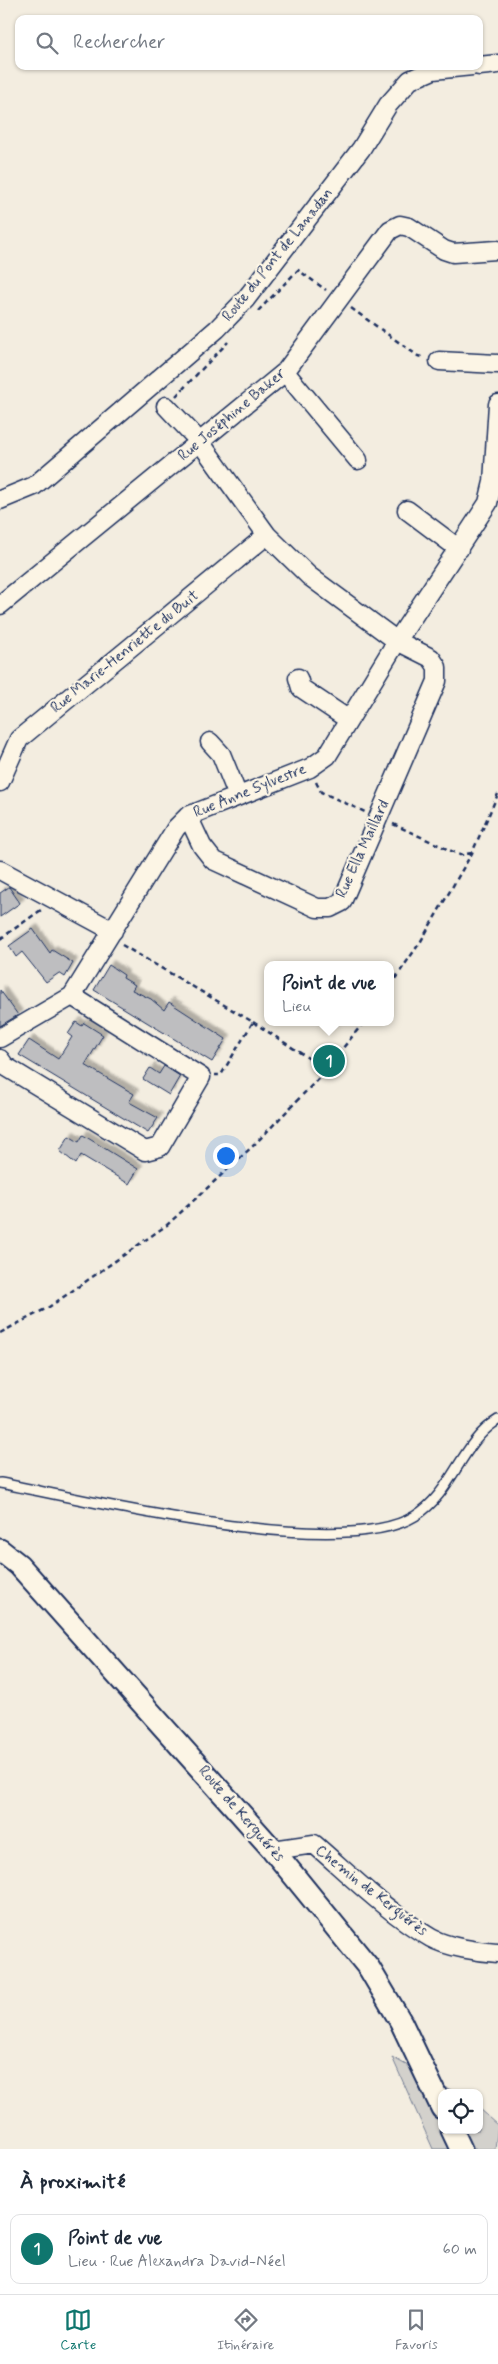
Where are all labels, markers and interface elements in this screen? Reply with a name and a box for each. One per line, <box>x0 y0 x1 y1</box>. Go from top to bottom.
search box <box>15 15 483 70</box>
icon: search <box>33 29 61 57</box>
text: Rechercher <box>73 30 165 55</box>
street label: Route du Pont de Lanadan <box>218 184 338 326</box>
street label: Rue Joséphine Baker <box>174 364 290 466</box>
street label: Rue Marie-Henriette du Buit <box>47 586 203 718</box>
street label: Rue Anne Sylvestre <box>191 759 309 823</box>
street label: Rue Ella Maillard <box>332 797 394 901</box>
popup <box>264 961 394 1026</box>
text: Point de vue <box>282 971 376 996</box>
text: Lieu <box>282 996 311 1017</box>
pin: 1 <box>313 1042 345 1080</box>
your location <box>213 1143 239 1169</box>
street label: Route de Kerguérès <box>193 1762 289 1867</box>
street label: Chemin de Kerguérès <box>310 1841 431 1942</box>
map controls <box>438 2089 483 2134</box>
button: locate <box>438 2089 483 2134</box>
text: À proximité <box>20 2168 126 2196</box>
text: Point de vue <box>68 2226 162 2251</box>
text: 1 <box>33 2239 41 2260</box>
text: 60 m <box>443 2239 477 2260</box>
text: Lieu · Rue Alexandra David-Néel <box>68 2251 286 2272</box>
tab: Carte <box>60 2306 96 2354</box>
tab: Itinéraire <box>217 2306 274 2354</box>
tab: Favoris <box>395 2306 438 2354</box>

